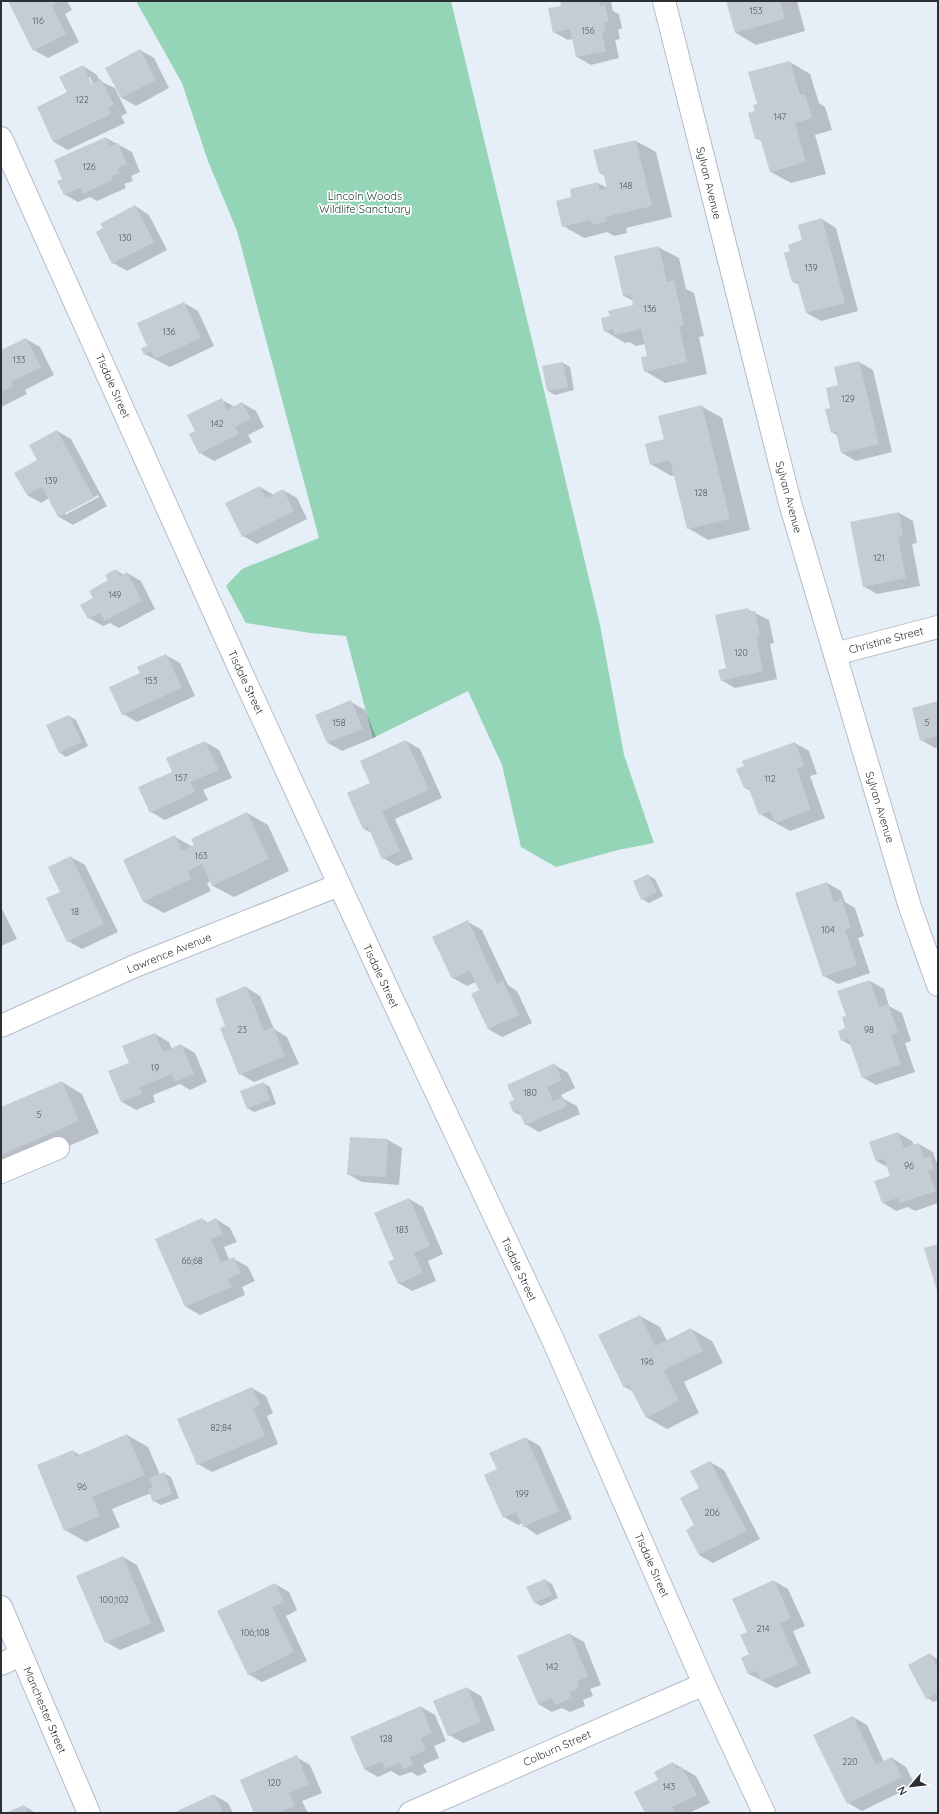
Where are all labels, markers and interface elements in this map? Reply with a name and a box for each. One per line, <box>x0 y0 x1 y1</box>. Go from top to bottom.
house number: 153 <box>750 5 763 16</box>
house number: 116 <box>32 15 44 26</box>
house number: 156 <box>581 25 595 36</box>
house number: 122 <box>75 94 89 105</box>
house number: 147 <box>774 111 787 122</box>
street label: Sylvan Avenue <box>693 145 725 221</box>
house number: 126 <box>82 161 96 172</box>
house number: 148 <box>620 180 633 191</box>
park label: Lincoln Woods Wildlife Sanctuary <box>319 189 411 216</box>
house number: 130 <box>118 232 132 243</box>
house number: 139 <box>804 262 818 273</box>
house number: 136 <box>644 303 657 314</box>
house number: 136 <box>163 326 176 337</box>
street label: Tisdale Street <box>93 352 134 421</box>
house number: 133 <box>13 354 26 365</box>
house number: 129 <box>841 393 855 404</box>
house number: 142 <box>211 418 223 429</box>
street label: Sylvan Avenue <box>773 459 805 535</box>
house number: 139 <box>44 475 58 486</box>
house number: 128 <box>694 487 708 498</box>
house number: 121 <box>873 552 885 563</box>
house number: 149 <box>109 589 121 600</box>
street label: Christine Street <box>847 623 925 657</box>
house number: 120 <box>734 647 748 658</box>
street label: Tisdale Street <box>225 648 267 717</box>
house number: 153 <box>145 675 158 686</box>
house number: 158 <box>332 717 346 728</box>
house number: 5 <box>925 717 930 728</box>
street label: Sylvan Avenue <box>862 770 898 844</box>
house number: 157 <box>175 772 188 783</box>
house number: 112 <box>764 773 776 784</box>
house number: 163 <box>195 850 208 861</box>
house number: 18 <box>71 906 79 917</box>
house number: 104 <box>821 924 835 935</box>
street label: Lawrence Avenue <box>125 930 213 976</box>
street label: Tisdale Street <box>360 942 402 1011</box>
house number: 23 <box>237 1024 247 1035</box>
house number: 98 <box>864 1024 874 1035</box>
house number: 19 <box>151 1062 159 1073</box>
house number: 180 <box>523 1087 537 1098</box>
house number: 5 <box>37 1109 42 1120</box>
house number: 96 <box>904 1160 914 1171</box>
house number: 183 <box>396 1224 409 1235</box>
street label: Tisdale Street <box>498 1235 540 1304</box>
house number: 66;68 <box>181 1255 203 1266</box>
house number: 196 <box>640 1356 654 1367</box>
house number: 82;84 <box>210 1422 232 1433</box>
house number: 96 <box>77 1481 87 1492</box>
house number: 199 <box>515 1488 529 1499</box>
house number: 206 <box>704 1507 720 1518</box>
street label: Tisdale Street <box>632 1531 673 1600</box>
house number: 100;102 <box>99 1594 129 1605</box>
house number: 214 <box>757 1623 770 1634</box>
house number: 106;108 <box>241 1627 270 1638</box>
house number: 142 <box>546 1661 558 1672</box>
street label: Manchester Street <box>20 1665 70 1756</box>
street label: Colburn Street <box>521 1727 593 1769</box>
house number: 128 <box>379 1733 393 1744</box>
house number: 220 <box>842 1756 858 1767</box>
north arrow <box>891 1766 931 1806</box>
house number: 120 <box>267 1777 281 1788</box>
house number: 143 <box>663 1781 676 1792</box>
text: N <box>894 1784 910 1798</box>

